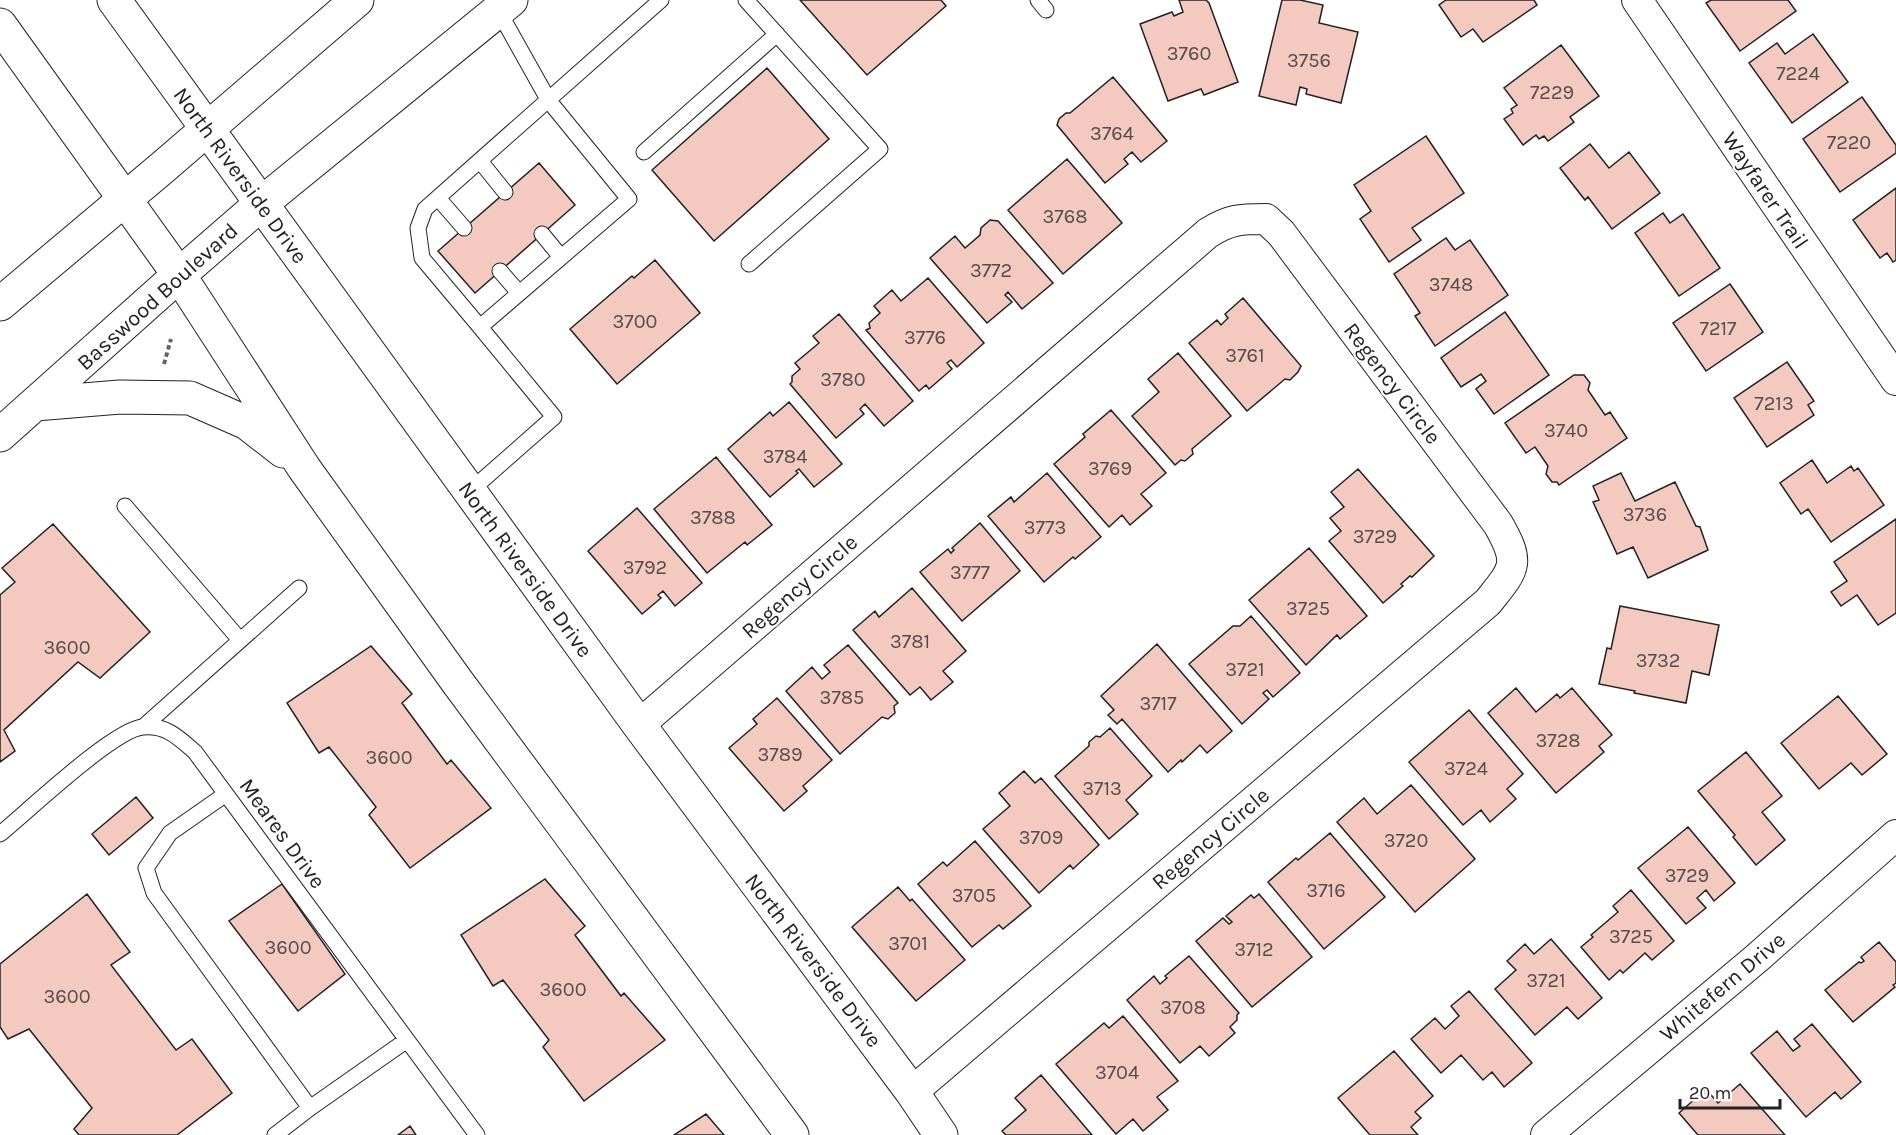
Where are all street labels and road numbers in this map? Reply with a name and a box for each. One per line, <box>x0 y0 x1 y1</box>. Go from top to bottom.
street label: North Riverside Drive <box>168 83 313 269</box>
street label: Wayfarer Trail <box>1716 127 1814 254</box>
street label: Basswood Boulevard <box>72 218 244 376</box>
street label: Regency Circle <box>1338 318 1446 449</box>
street label: North Riverside Drive <box>453 477 598 663</box>
street label: Regency Circle <box>736 529 863 644</box>
street label: Meares Drive <box>234 774 331 894</box>
street label: Regency Circle <box>1147 782 1275 895</box>
street label: North Riverside Drive <box>739 868 887 1053</box>
street label: Whitefern Drive <box>1655 927 1791 1047</box>

